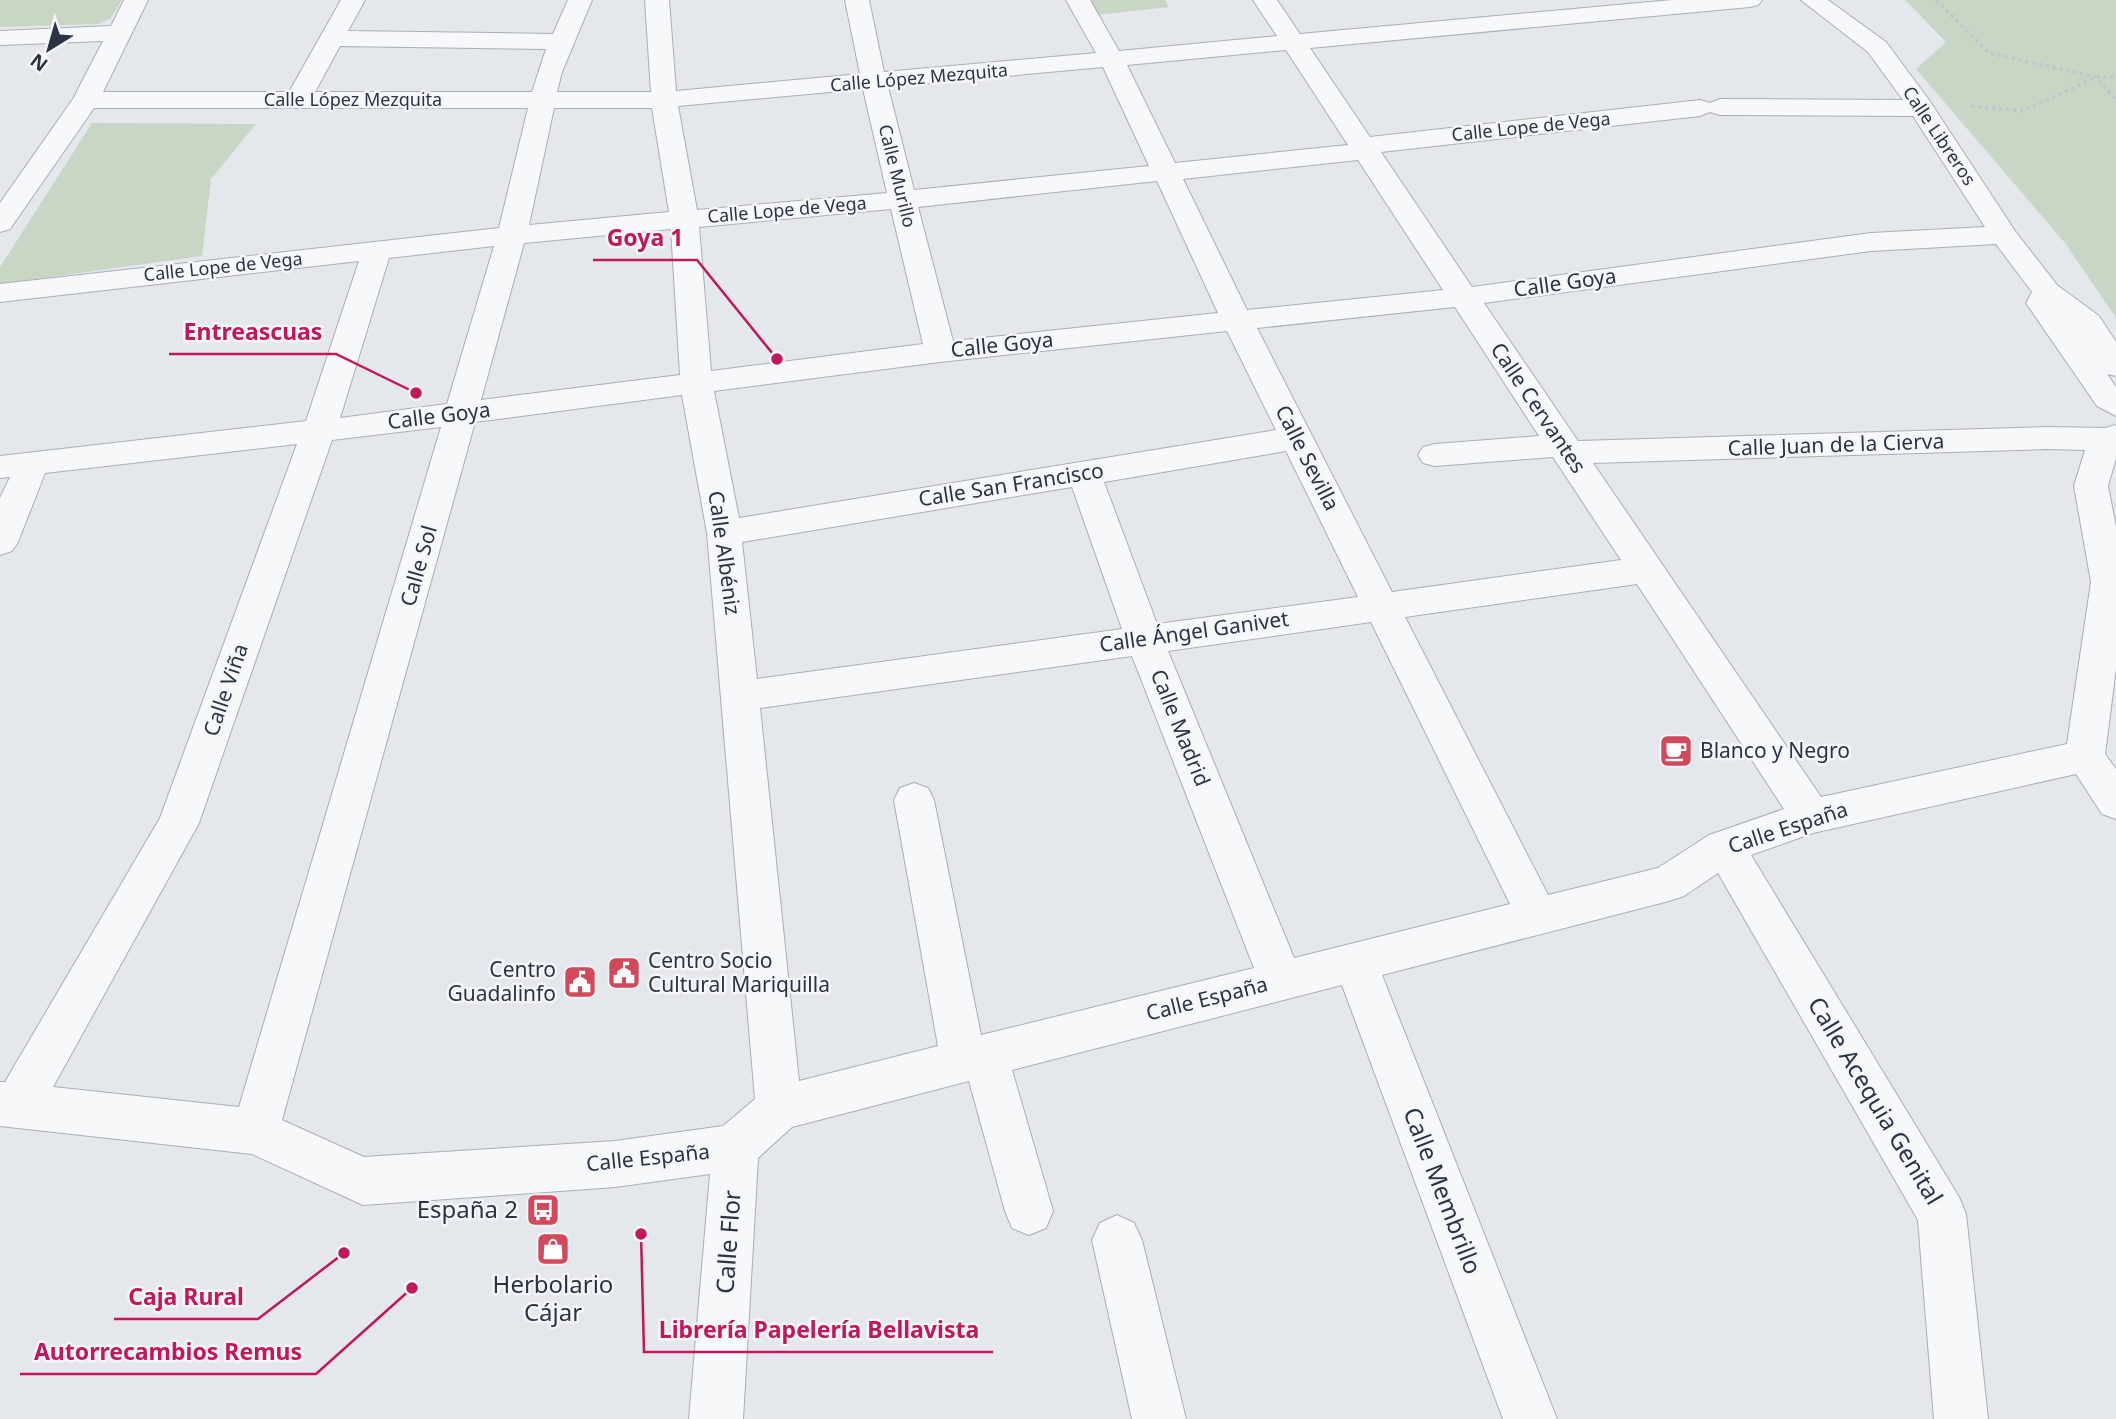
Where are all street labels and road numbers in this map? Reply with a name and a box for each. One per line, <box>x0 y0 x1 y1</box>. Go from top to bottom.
street label: Calle López Mezquita <box>829 57 1009 97</box>
street label: Calle Libreros <box>1898 81 1982 190</box>
street label: Calle López Mezquita <box>264 87 442 111</box>
street label: Calle Lope de Vega <box>1450 106 1611 146</box>
street label: Calle Murillo <box>874 122 922 230</box>
street label: Calle Lope de Vega <box>706 190 867 228</box>
street label: Calle Lope de Vega <box>142 246 303 286</box>
street label: Calle Goya <box>1512 261 1618 303</box>
street label: Calle Goya <box>949 325 1055 363</box>
street label: Calle Cervantes <box>1485 337 1593 478</box>
street label: Calle Goya <box>386 395 492 435</box>
street label: Calle Sevilla <box>1269 400 1346 515</box>
street label: Calle Juan de la Cierva <box>1727 426 1945 462</box>
street label: Calle San Francisco <box>916 456 1105 512</box>
street label: Calle Albéniz <box>702 489 748 617</box>
street label: Calle Sol <box>393 522 443 609</box>
street label: Calle Ángel Ganivet <box>1097 604 1291 658</box>
street label: Calle Viña <box>196 640 254 740</box>
street label: Calle Madrid <box>1145 665 1217 790</box>
street label: Calle España <box>1724 795 1851 860</box>
street label: Calle España <box>1143 969 1270 1027</box>
street label: Calle Acequia Genital <box>1801 990 1951 1210</box>
street label: Calle Membrillo <box>1396 1102 1490 1279</box>
street label: Calle España <box>585 1137 711 1177</box>
street label: Calle Flor <box>707 1189 748 1295</box>

